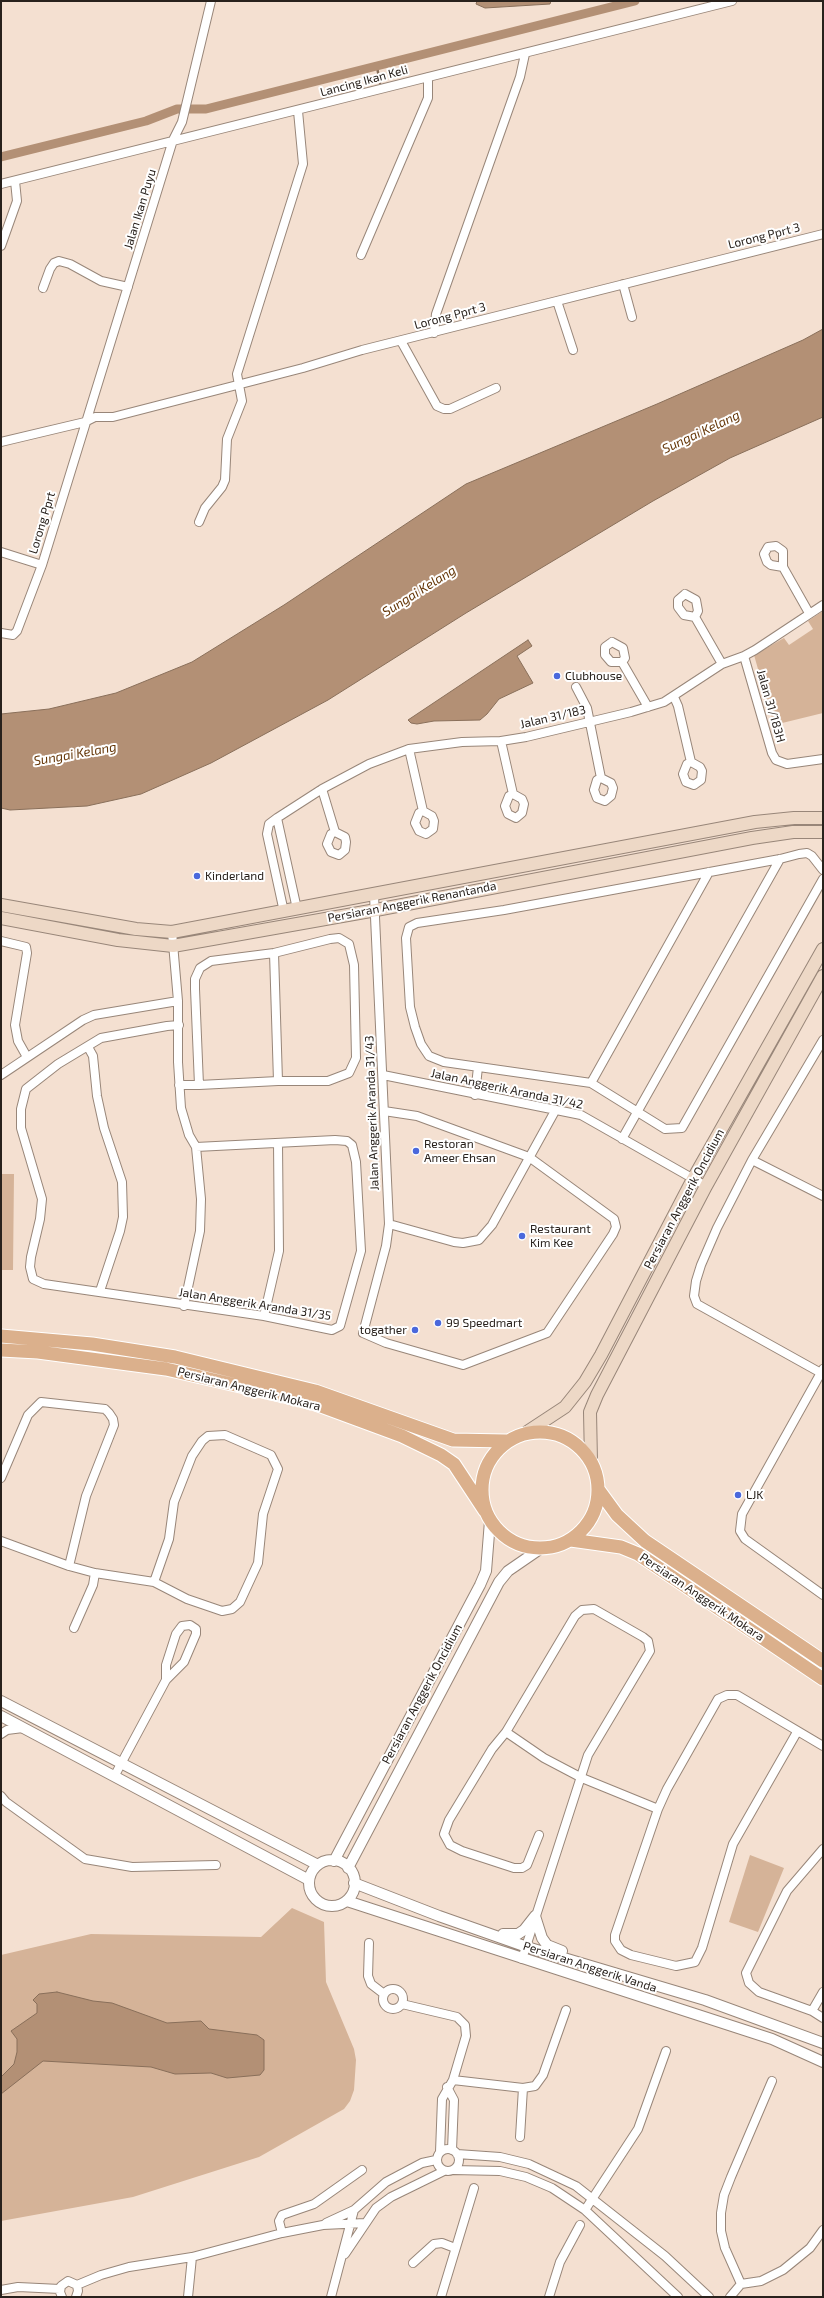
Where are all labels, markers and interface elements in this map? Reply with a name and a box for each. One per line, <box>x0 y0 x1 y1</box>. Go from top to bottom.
street label: Lancing Ikan Keli <box>319 62 409 100</box>
street label: Jalan Ikan Puyu <box>121 167 159 251</box>
street label: Lorong Pprt 3 <box>727 220 801 252</box>
street label: Lorong Pprt 3 <box>413 300 487 332</box>
water label: Sungai Kelang <box>660 407 742 457</box>
street label: Lorong Pprt <box>26 490 58 556</box>
water label: Sungai Kelang <box>379 562 459 620</box>
street label: Jalan 31/183H <box>754 668 788 744</box>
place label: Clubhouse <box>565 669 622 683</box>
marker: Clubhouse <box>552 671 562 681</box>
street label: Jalan 31/183 <box>519 702 587 732</box>
water label: Sungai Kelang <box>32 739 118 769</box>
place label: Kinderland <box>205 869 264 883</box>
marker: Kinderland <box>192 871 202 881</box>
street label: Persiaran Anggerik Renantanda <box>326 879 498 925</box>
street label: Jalan Anggerik Aranda 31/43 <box>362 1035 382 1191</box>
street label: Jalan Anggerik Aranda 31/42 <box>430 1066 584 1112</box>
street label: Persiaran Anggerik Oncidium <box>641 1126 727 1272</box>
place label: Restoran Ameer Ehsan <box>424 1137 496 1165</box>
marker: Restoran Ameer Ehsan <box>411 1146 421 1156</box>
place label: Restaurant Kim Kee <box>530 1222 591 1250</box>
marker: Restaurant Kim Kee <box>517 1231 527 1241</box>
street label: Jalan Anggerik Aranda 31/35 <box>178 1285 332 1323</box>
place label: 99 Speedmart <box>446 1316 522 1330</box>
marker: 99 Speedmart <box>433 1318 443 1328</box>
place label: togather <box>360 1323 407 1337</box>
marker: togather <box>410 1325 420 1335</box>
street label: Persiaran Anggerik Mokara <box>176 1364 322 1414</box>
place label: LJK <box>746 1488 763 1502</box>
marker: LJK <box>733 1490 743 1500</box>
street label: Persiaran Anggerik Mokara <box>637 1550 767 1644</box>
street label: Persiaran Anggerik Oncidium <box>379 1621 465 1767</box>
street label: Persiaran Anggerik Vanda <box>521 1939 659 1995</box>

